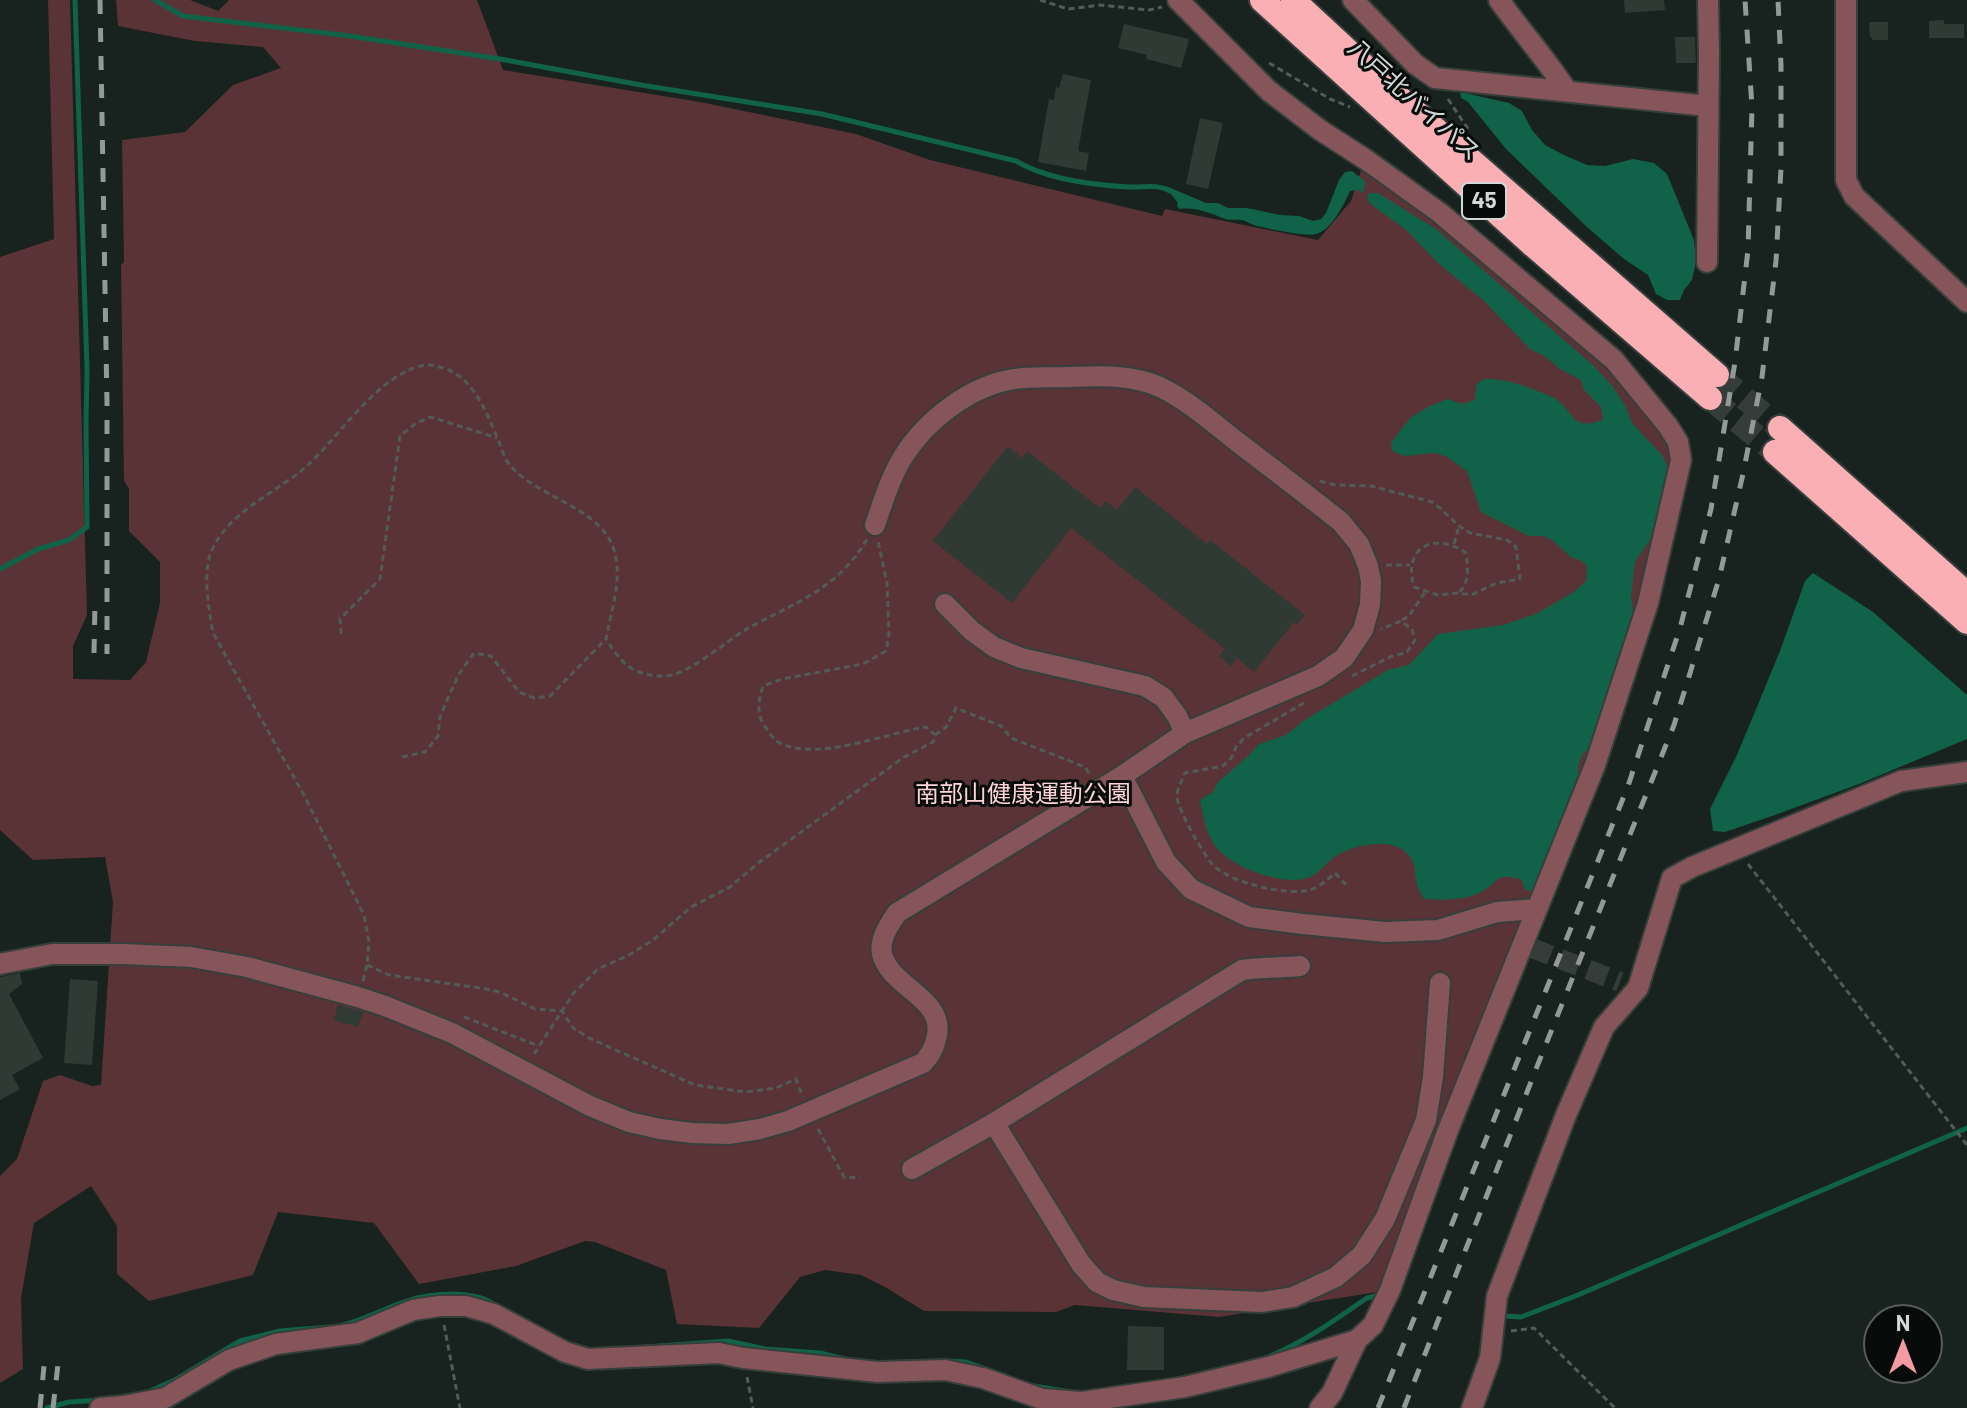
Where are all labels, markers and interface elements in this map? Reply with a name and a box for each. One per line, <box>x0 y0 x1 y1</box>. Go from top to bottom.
street label: 八戸北バイパス <box>1342 33 1486 167</box>
road number: 45 <box>1462 183 1506 219</box>
park label: 南部山健康運動公園 <box>915 780 1131 808</box>
north arrow <box>1863 1304 1943 1384</box>
text: N <box>1896 1309 1910 1335</box>

